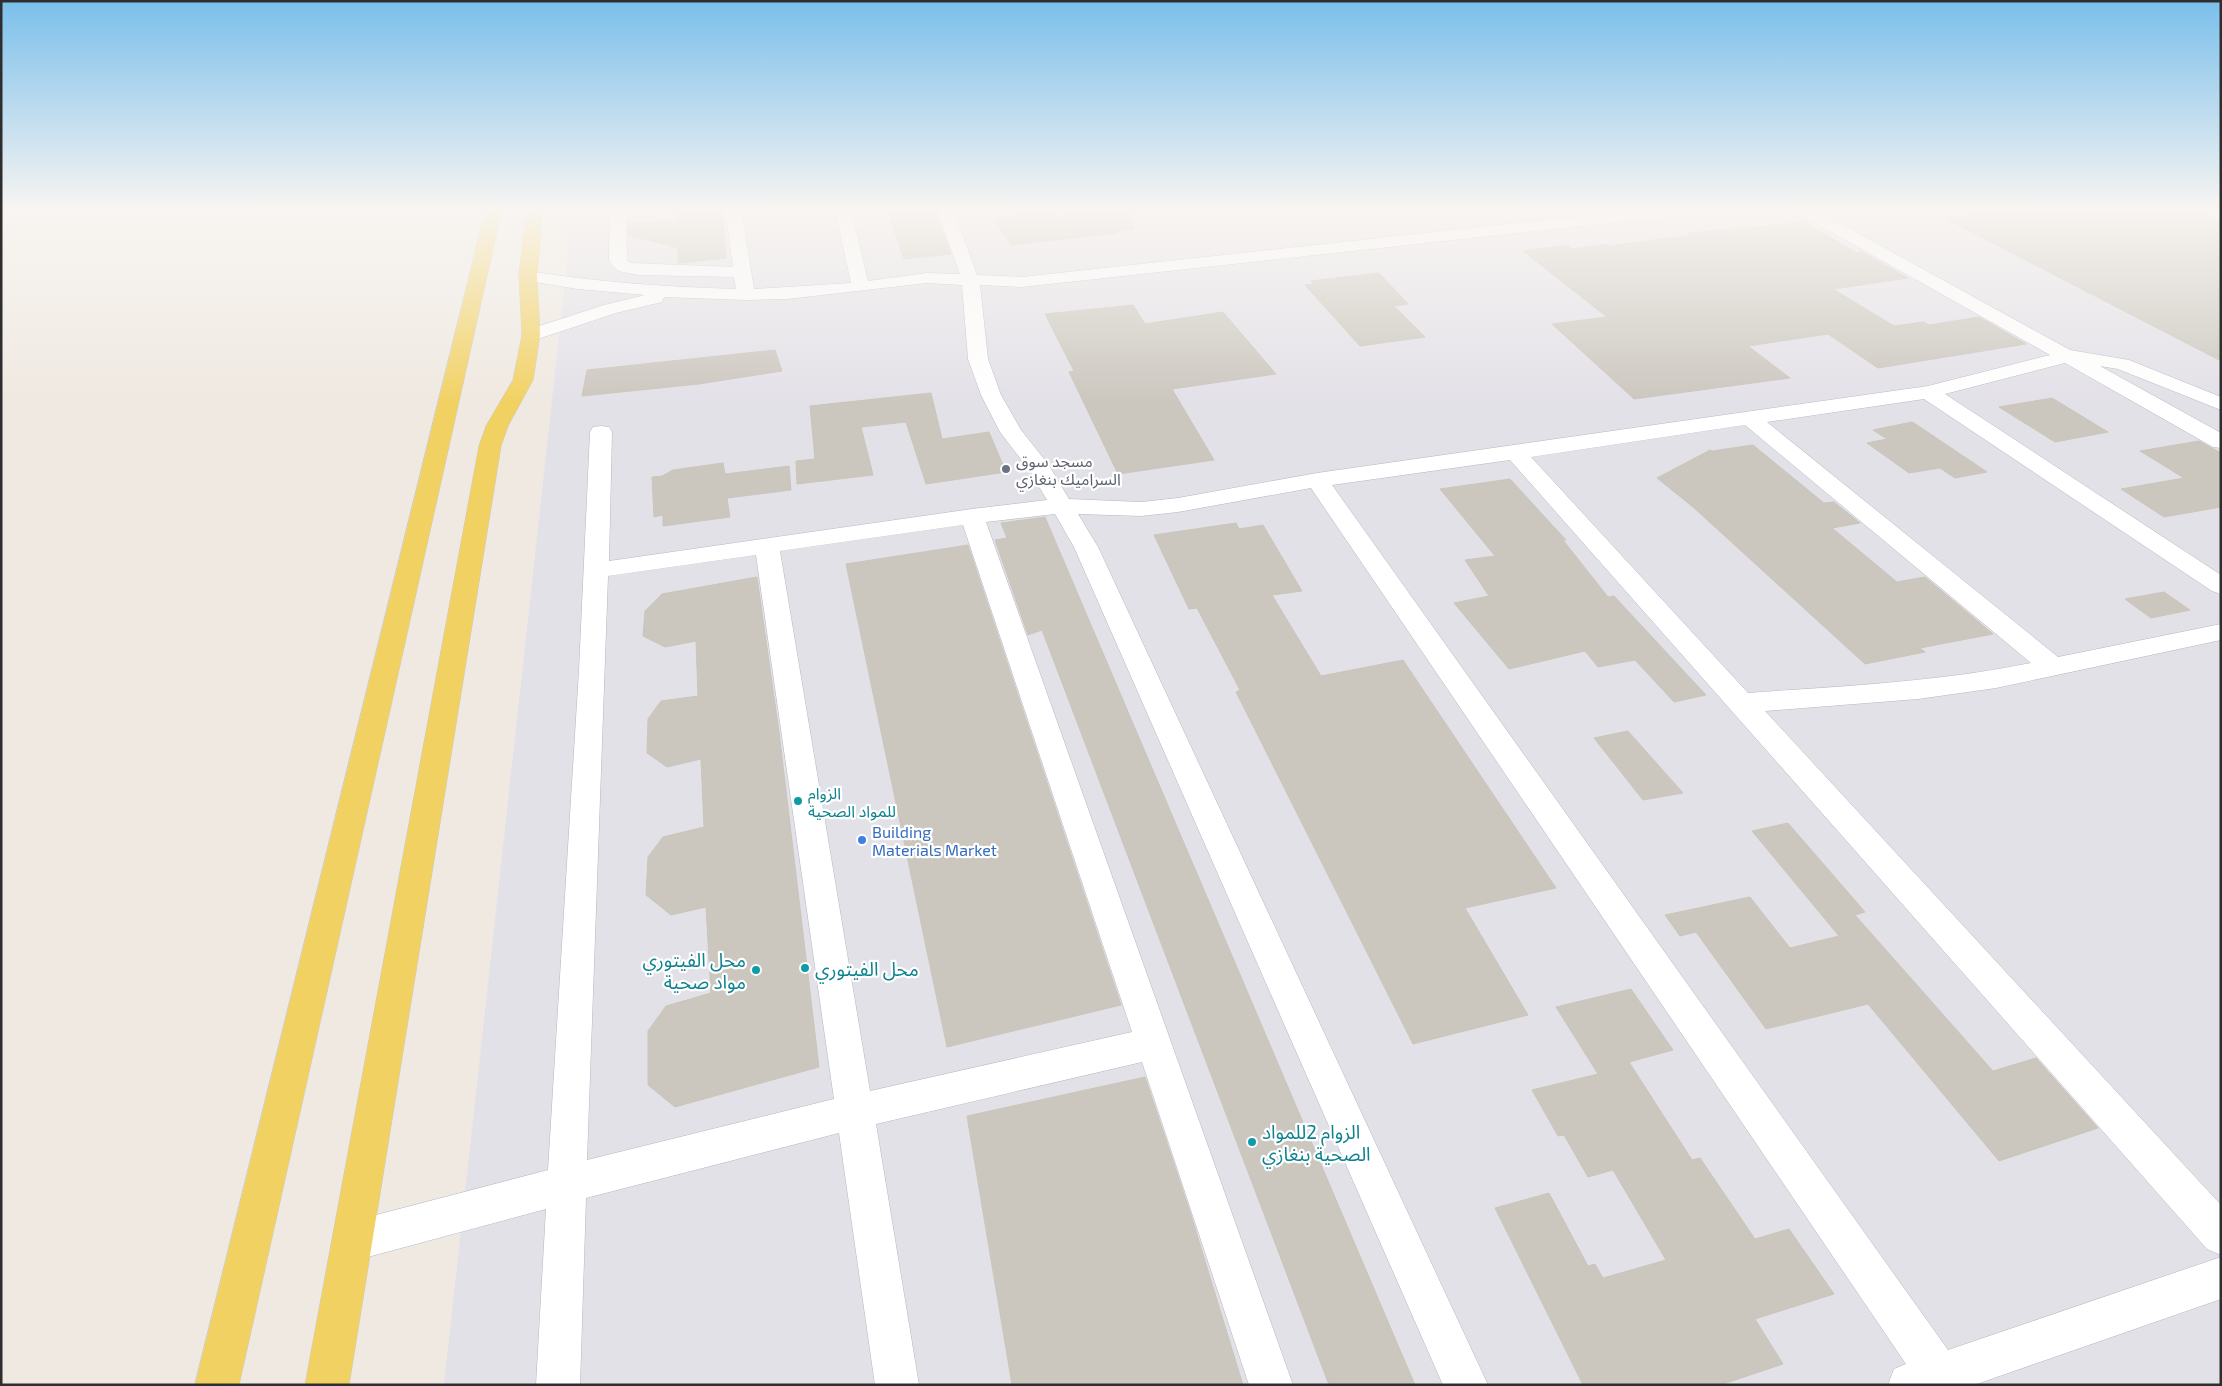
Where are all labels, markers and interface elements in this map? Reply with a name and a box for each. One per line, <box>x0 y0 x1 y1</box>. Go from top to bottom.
place label: مسجد سوق السراميك بنغازي <box>1016 451 1121 491</box>
marker: مسجد سوق السراميك بنغازي <box>1000 463 1012 475</box>
place label: الزوام للمواد الصحية <box>808 783 896 821</box>
marker: الزوام للمواد الصحية <box>792 795 804 807</box>
place label: Building Materials Market <box>872 822 997 859</box>
marker: Building Materials Market <box>856 834 868 846</box>
place label: محل الفيتوري مواد صحية <box>642 948 746 994</box>
place label: محل الفيتوري <box>815 957 919 984</box>
marker: محل الفيتوري <box>799 962 811 974</box>
marker: محل الفيتوري مواد صحية <box>750 964 762 976</box>
place label: الزوام 2للمواد الصحية بنغازي <box>1262 1120 1371 1169</box>
marker: الزوام 2للمواد الصحية بنغازي <box>1246 1136 1258 1148</box>

